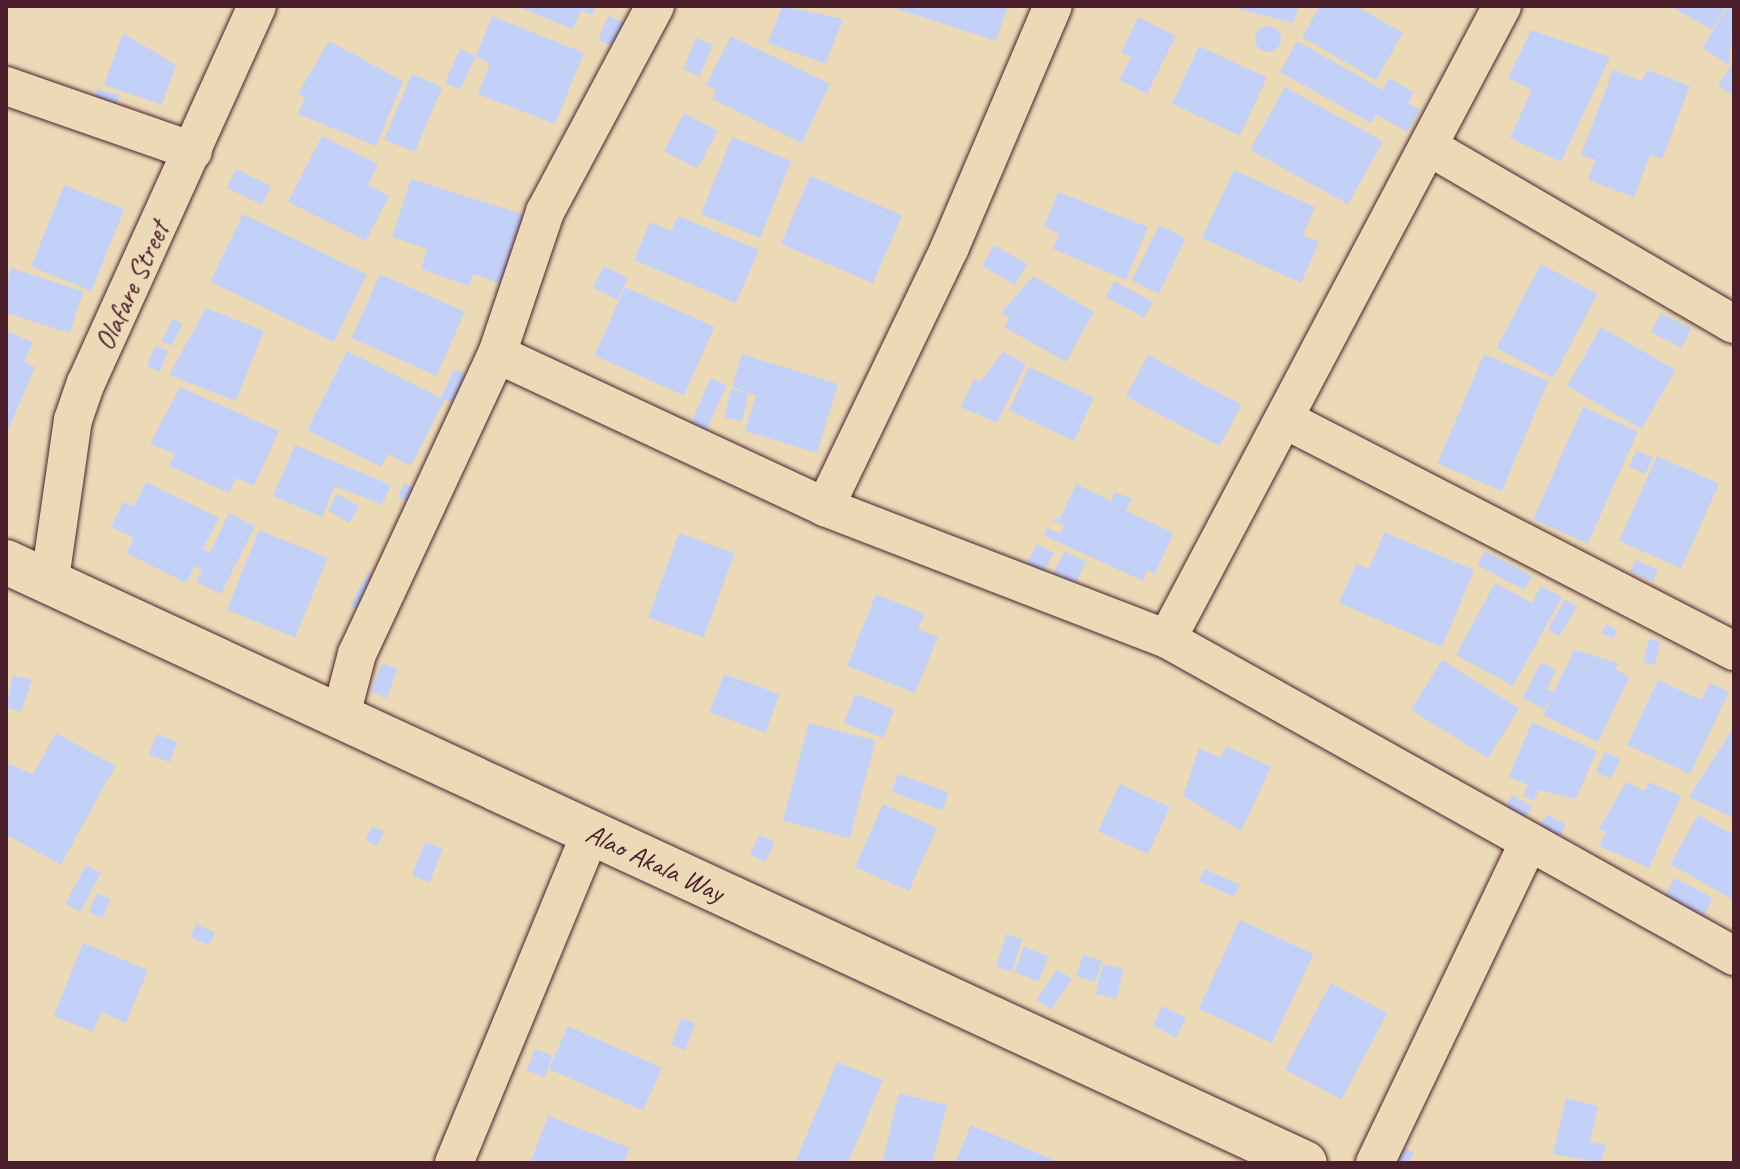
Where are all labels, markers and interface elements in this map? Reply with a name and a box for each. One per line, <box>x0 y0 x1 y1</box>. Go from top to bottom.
street label: Olafare Street <box>88 216 176 356</box>
street label: Alao Akala Way <box>581 816 729 910</box>

